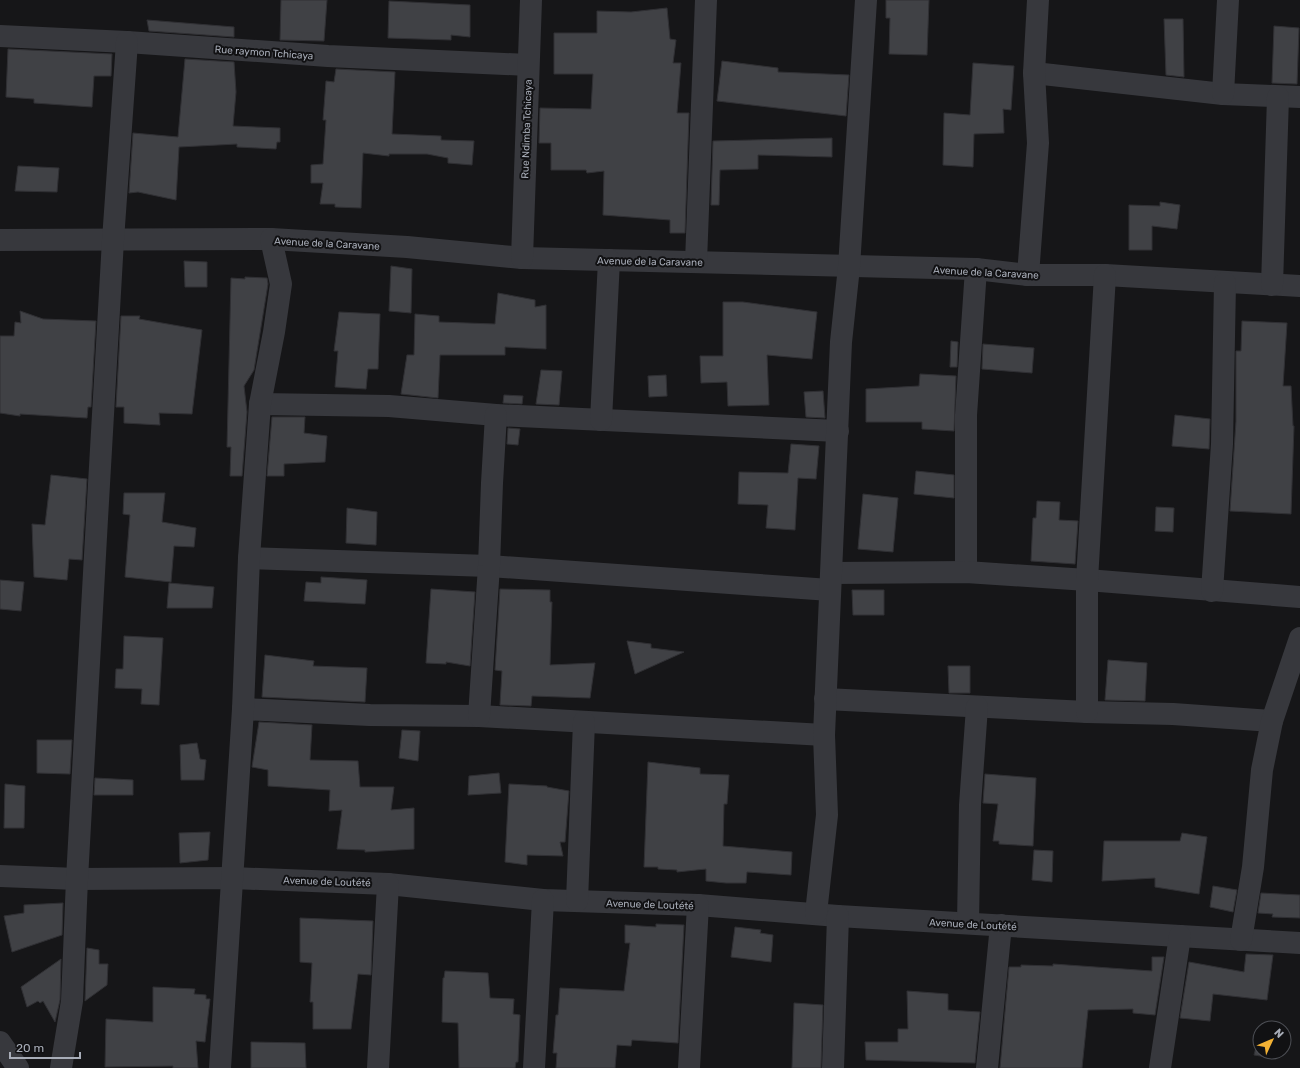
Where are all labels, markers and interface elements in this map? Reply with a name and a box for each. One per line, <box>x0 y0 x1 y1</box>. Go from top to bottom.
street label: Rue raymon Tchicaya <box>214 44 314 62</box>
street label: Rue Ndimba Tchicaya <box>519 79 535 179</box>
street label: Avenue de la Caravane <box>274 235 380 253</box>
street label: Avenue de la Caravane <box>597 255 703 269</box>
street label: Avenue de la Caravane <box>933 264 1039 282</box>
street label: Avenue de Loutété <box>283 874 371 890</box>
street label: Avenue de Loutété <box>606 897 694 913</box>
street label: Avenue de Loutété <box>929 917 1017 933</box>
north arrow <box>1252 1020 1292 1060</box>
text: N <box>1271 1026 1286 1041</box>
scale bar <box>10 1034 80 1060</box>
text: 20 m <box>16 1041 44 1055</box>

